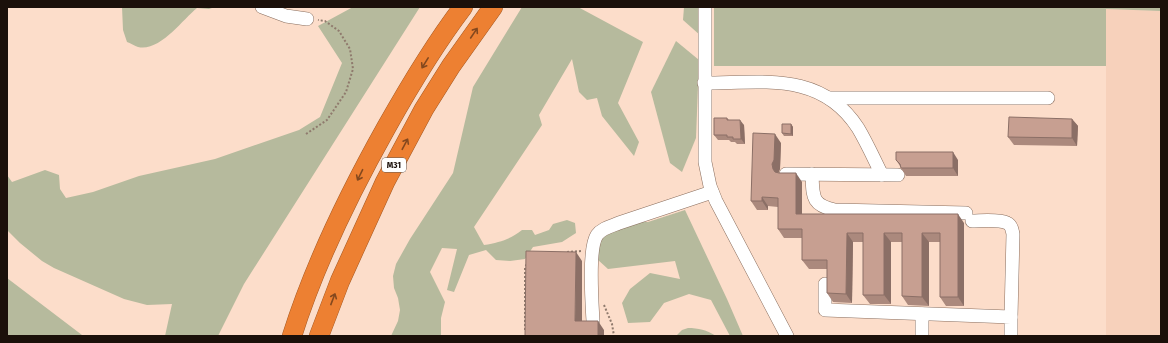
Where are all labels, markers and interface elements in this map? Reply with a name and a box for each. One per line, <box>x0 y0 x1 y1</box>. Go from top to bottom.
one-way arrow <box>470 28 478 39</box>
one-way arrow <box>421 57 429 69</box>
one-way arrow <box>402 138 410 150</box>
road number: M31 <box>382 158 406 172</box>
one-way arrow <box>356 169 363 181</box>
one-way arrow <box>329 294 337 306</box>

